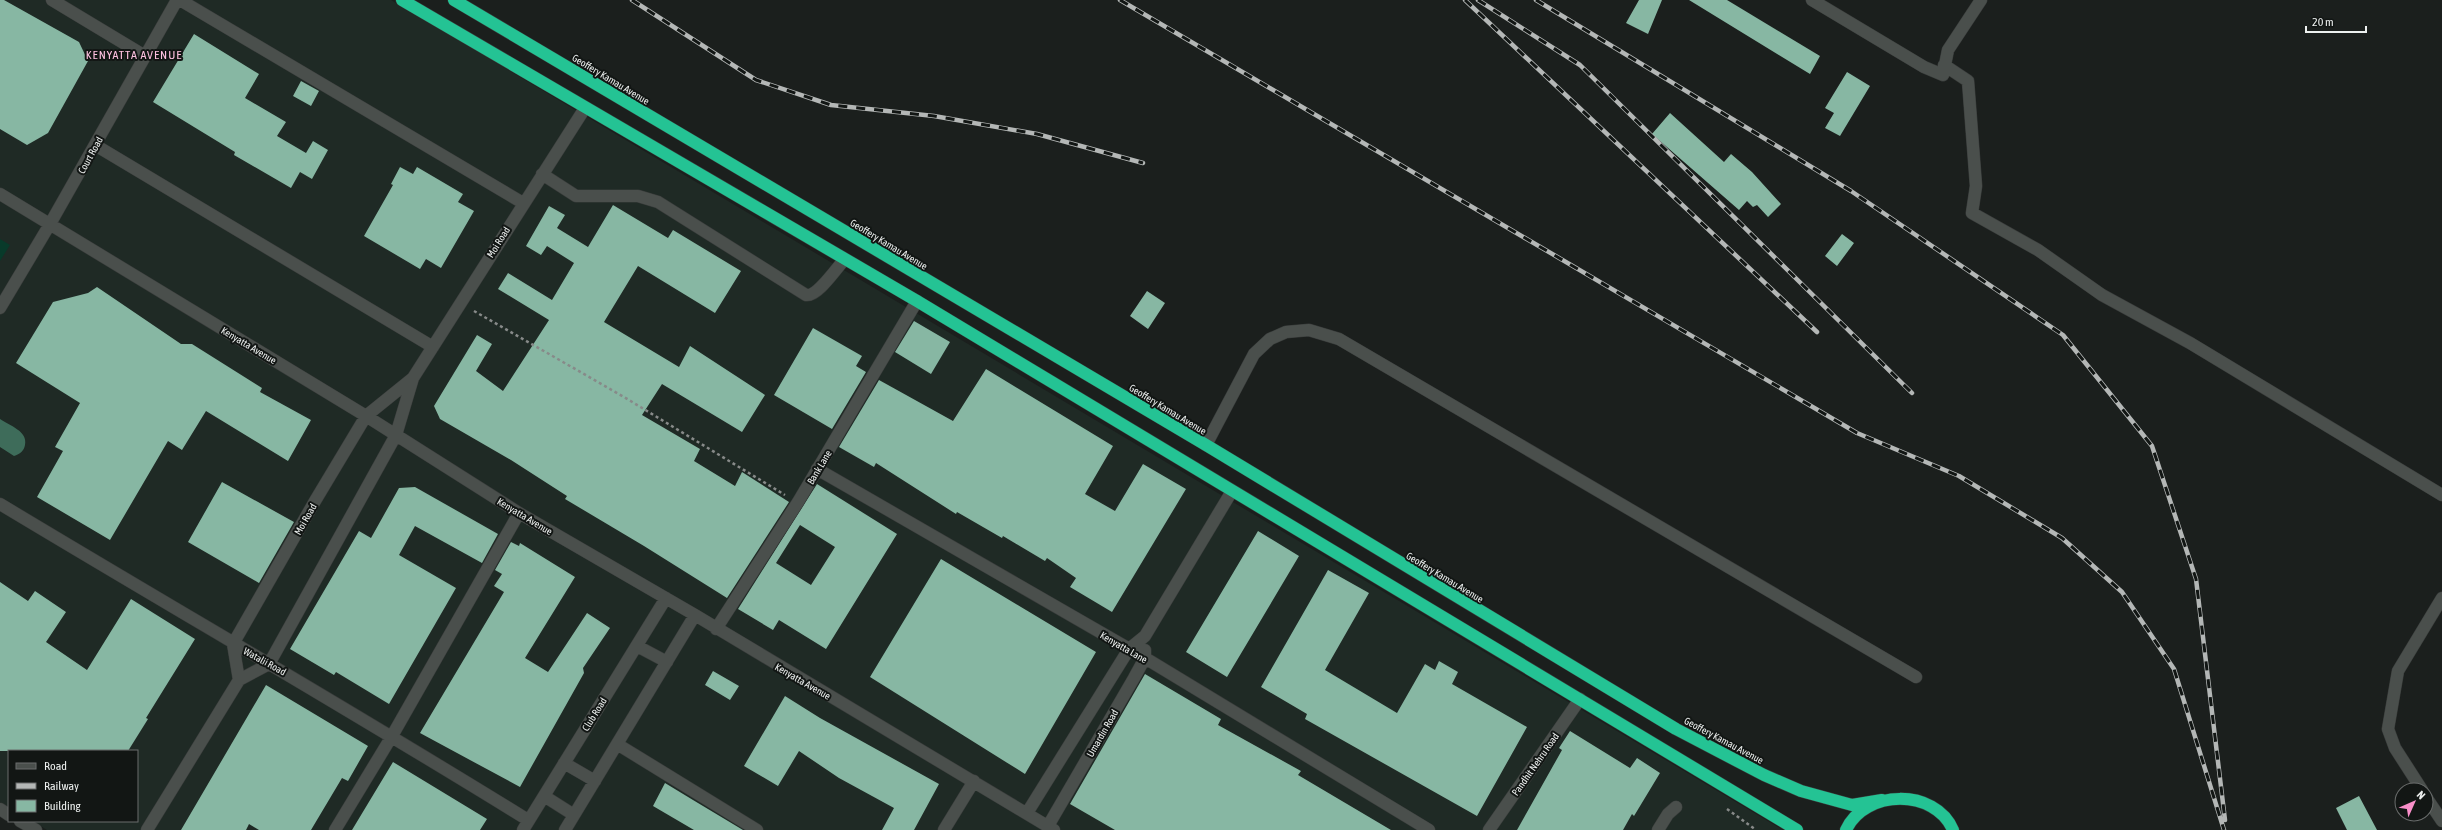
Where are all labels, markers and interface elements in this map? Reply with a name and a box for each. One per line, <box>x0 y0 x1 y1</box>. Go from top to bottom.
scale bar <box>2306 8 2366 34</box>
text: 20 m <box>2312 15 2334 29</box>
district label: KENYATTA AVENUE <box>86 48 182 62</box>
street label: Geoffery Kamau Avenue <box>570 52 652 107</box>
street label: Court Road <box>76 135 105 176</box>
street label: Geoffery Kamau Avenue <box>848 217 930 272</box>
street label: Moi Road <box>485 225 512 260</box>
street label: Kenyatta Avenue <box>219 325 279 366</box>
street label: Geoffery Kamau Avenue <box>1127 382 1209 437</box>
street label: Bank Lane <box>805 448 834 486</box>
street label: Kenyatta Avenue <box>495 496 555 537</box>
street label: Moi Road <box>292 501 319 537</box>
street label: Geoffery Kamau Avenue <box>1404 550 1486 605</box>
street label: Kenyatta Lane <box>1098 630 1150 666</box>
street label: Watalii Road <box>242 645 288 678</box>
street label: Kenyatta Avenue <box>773 661 833 702</box>
street label: Club Road <box>580 695 609 733</box>
street label: Umardin Road <box>1084 707 1121 759</box>
street label: Geoffery Kamau Avenue <box>1682 715 1766 766</box>
street label: Pandhit Nehru Road <box>1510 731 1561 798</box>
legend <box>8 750 138 822</box>
text: Road <box>44 759 67 773</box>
text: Railway <box>44 779 79 793</box>
north arrow <box>2394 782 2434 822</box>
text: N <box>2415 788 2428 801</box>
text: Building <box>44 799 82 813</box>

